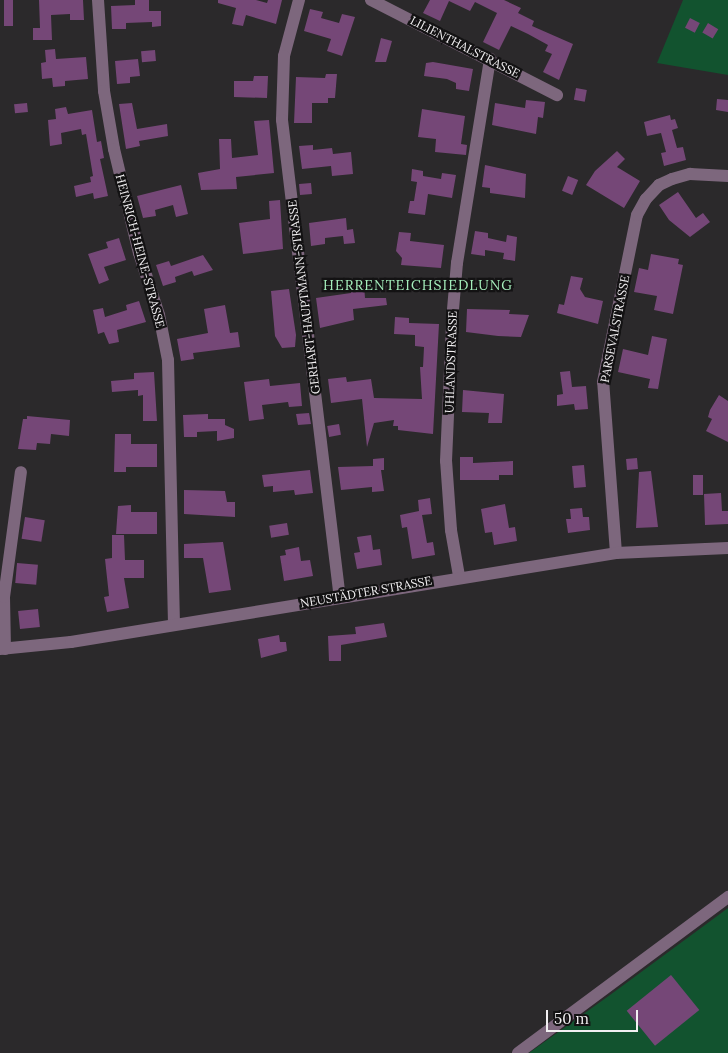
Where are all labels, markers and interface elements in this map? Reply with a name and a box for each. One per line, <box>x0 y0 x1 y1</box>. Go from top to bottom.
street label: LILIENTHALSTRASSE <box>408 13 522 81</box>
street label: HEINRICH-HEINE-STRASSE <box>112 172 168 330</box>
street label: GERHART-HAUPTMANN-STRASSE <box>285 199 323 395</box>
street label: PARSEVALSTRASSE <box>598 274 632 384</box>
district label: HERRENTEICHSIEDLUNG <box>321 277 515 293</box>
street label: UHLANDSTRASSE <box>442 311 460 413</box>
street label: NEUSTÄDTER STRASSE <box>299 573 433 611</box>
scale bar <box>548 1000 640 1032</box>
text: 50 m <box>554 1009 589 1028</box>

